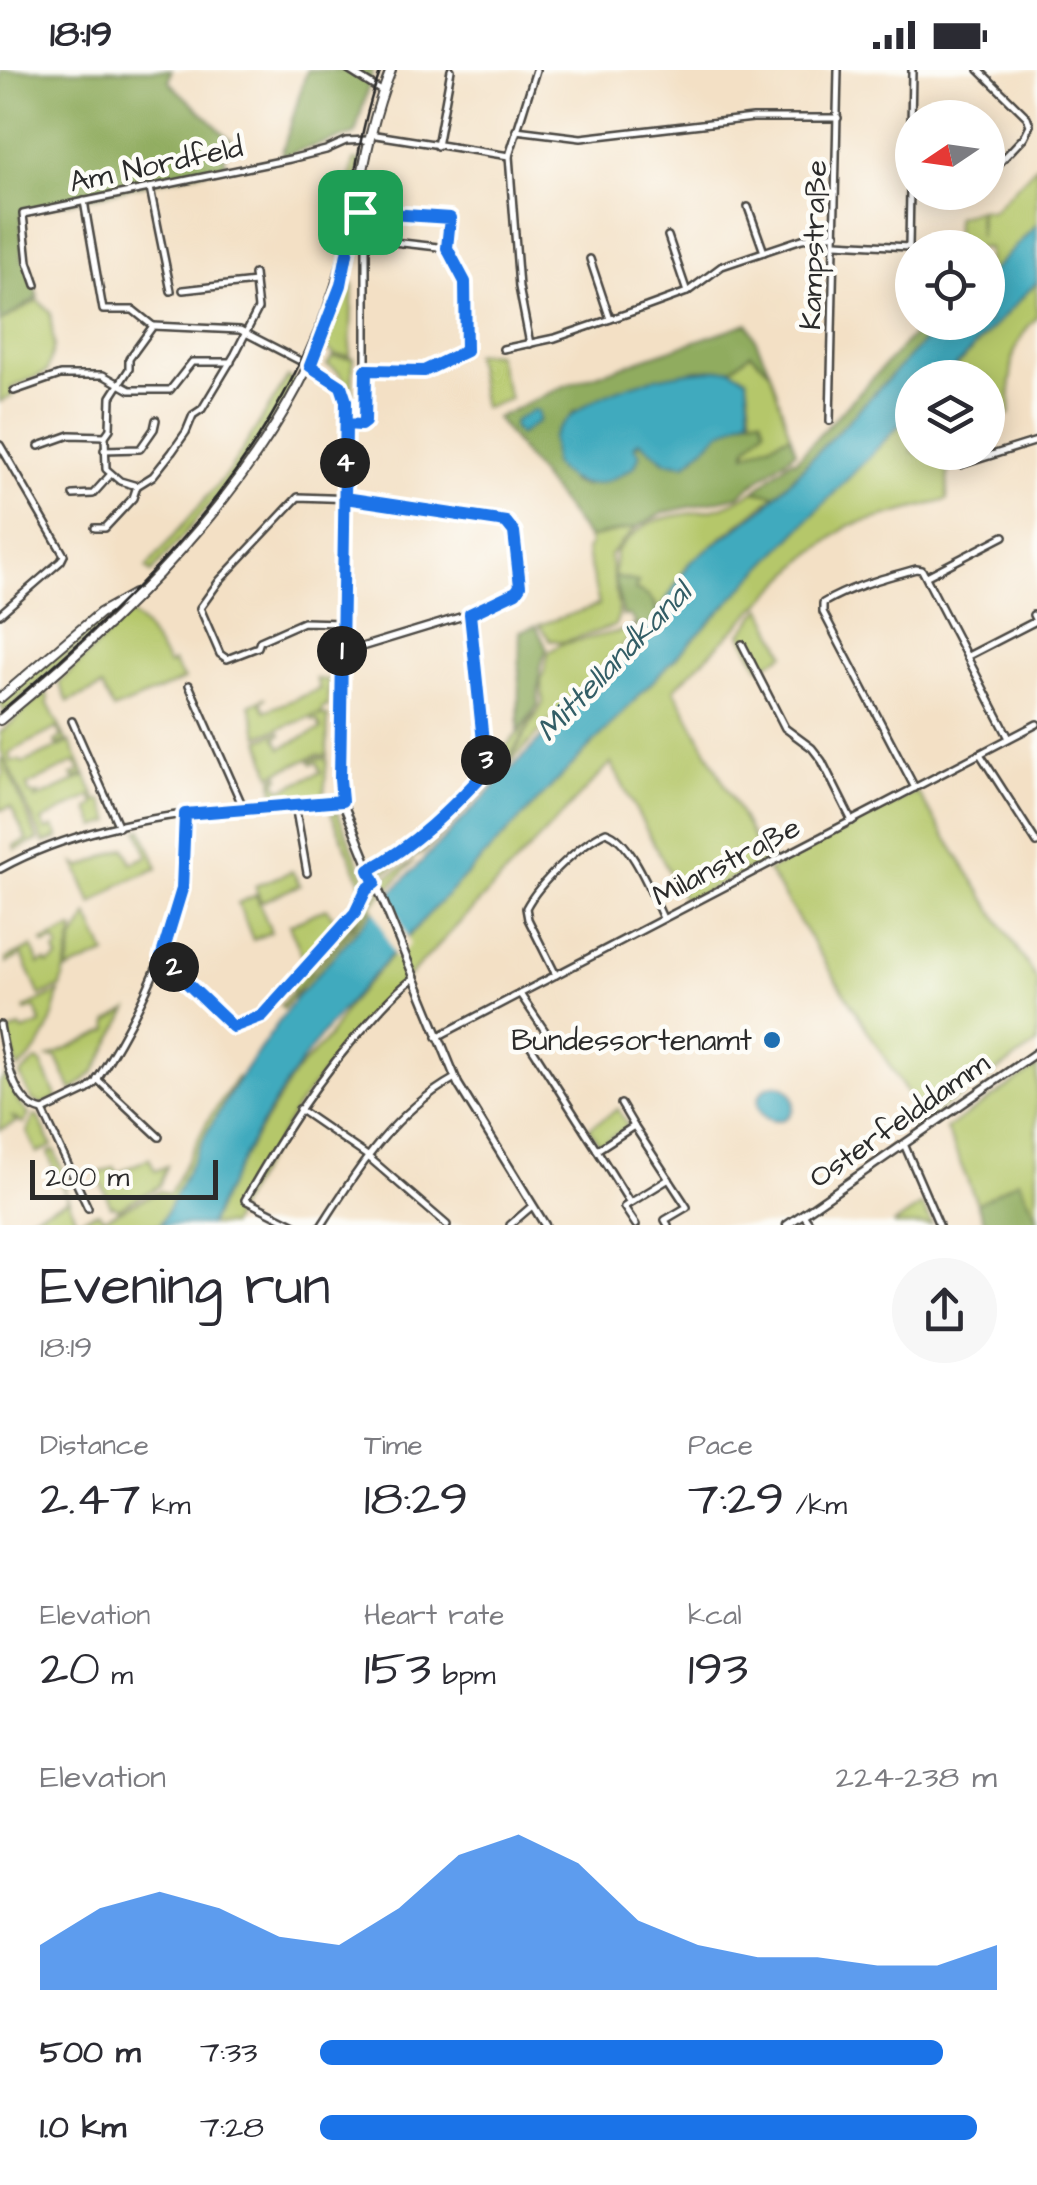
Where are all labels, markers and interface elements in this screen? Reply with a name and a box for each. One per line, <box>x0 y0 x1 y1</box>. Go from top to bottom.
text: 18:19 <box>50 9 112 61</box>
north arrow <box>895 100 1005 210</box>
map controls <box>895 100 1005 470</box>
street label: Am Nordfeld <box>66 126 247 204</box>
street label: Kampstraße <box>790 159 838 331</box>
pin <box>318 170 403 255</box>
icon: arrive <box>333 185 388 240</box>
button: locate <box>895 230 1005 340</box>
button: layers <box>895 360 1005 470</box>
pin: 4 <box>320 438 370 488</box>
text: 4 <box>335 443 355 482</box>
water label: Mittellandkanal <box>526 569 705 752</box>
pin: 1 <box>317 626 367 676</box>
text: 1 <box>340 631 344 670</box>
pin: 3 <box>461 735 511 785</box>
text: 3 <box>479 740 493 779</box>
street label: Milanstraße <box>645 807 808 917</box>
pin: 2 <box>149 942 199 992</box>
text: 2 <box>166 947 182 986</box>
place label: Bundessortenamt <box>511 1020 752 1062</box>
marker: Bundessortenamt <box>761 1029 783 1051</box>
street label: Osterfelddamm <box>801 1043 999 1199</box>
scale bar <box>30 1155 218 1200</box>
text: 200 m <box>45 1158 129 1197</box>
text: Evening run <box>40 1249 330 1325</box>
button: share <box>892 1258 997 1363</box>
text: 18:19 <box>40 1325 93 1370</box>
text: Distance <box>40 1426 149 1465</box>
text: Time <box>364 1426 423 1465</box>
text: Pace <box>688 1426 753 1465</box>
text: 2.47 <box>40 1465 140 1534</box>
text: 18:29 <box>364 1465 468 1534</box>
text: 7:29 <box>688 1465 784 1534</box>
text: km <box>140 1486 191 1525</box>
text: /km <box>784 1486 847 1525</box>
text: Elevation <box>40 1596 150 1635</box>
text: Heart rate <box>364 1596 505 1635</box>
text: kcal <box>688 1596 742 1635</box>
text: 20 <box>40 1635 100 1704</box>
text: 153 <box>364 1635 431 1704</box>
text: 193 <box>688 1635 748 1704</box>
text: m <box>100 1656 133 1695</box>
text: bpm <box>431 1656 496 1695</box>
text: Elevation <box>40 1755 166 1800</box>
text: 224–238 m <box>836 1755 997 1800</box>
text: 500 m <box>40 2030 141 2075</box>
text: 7:33 <box>200 2030 258 2075</box>
text: 1.0 km <box>40 2105 126 2150</box>
text: 7:28 <box>200 2105 264 2150</box>

